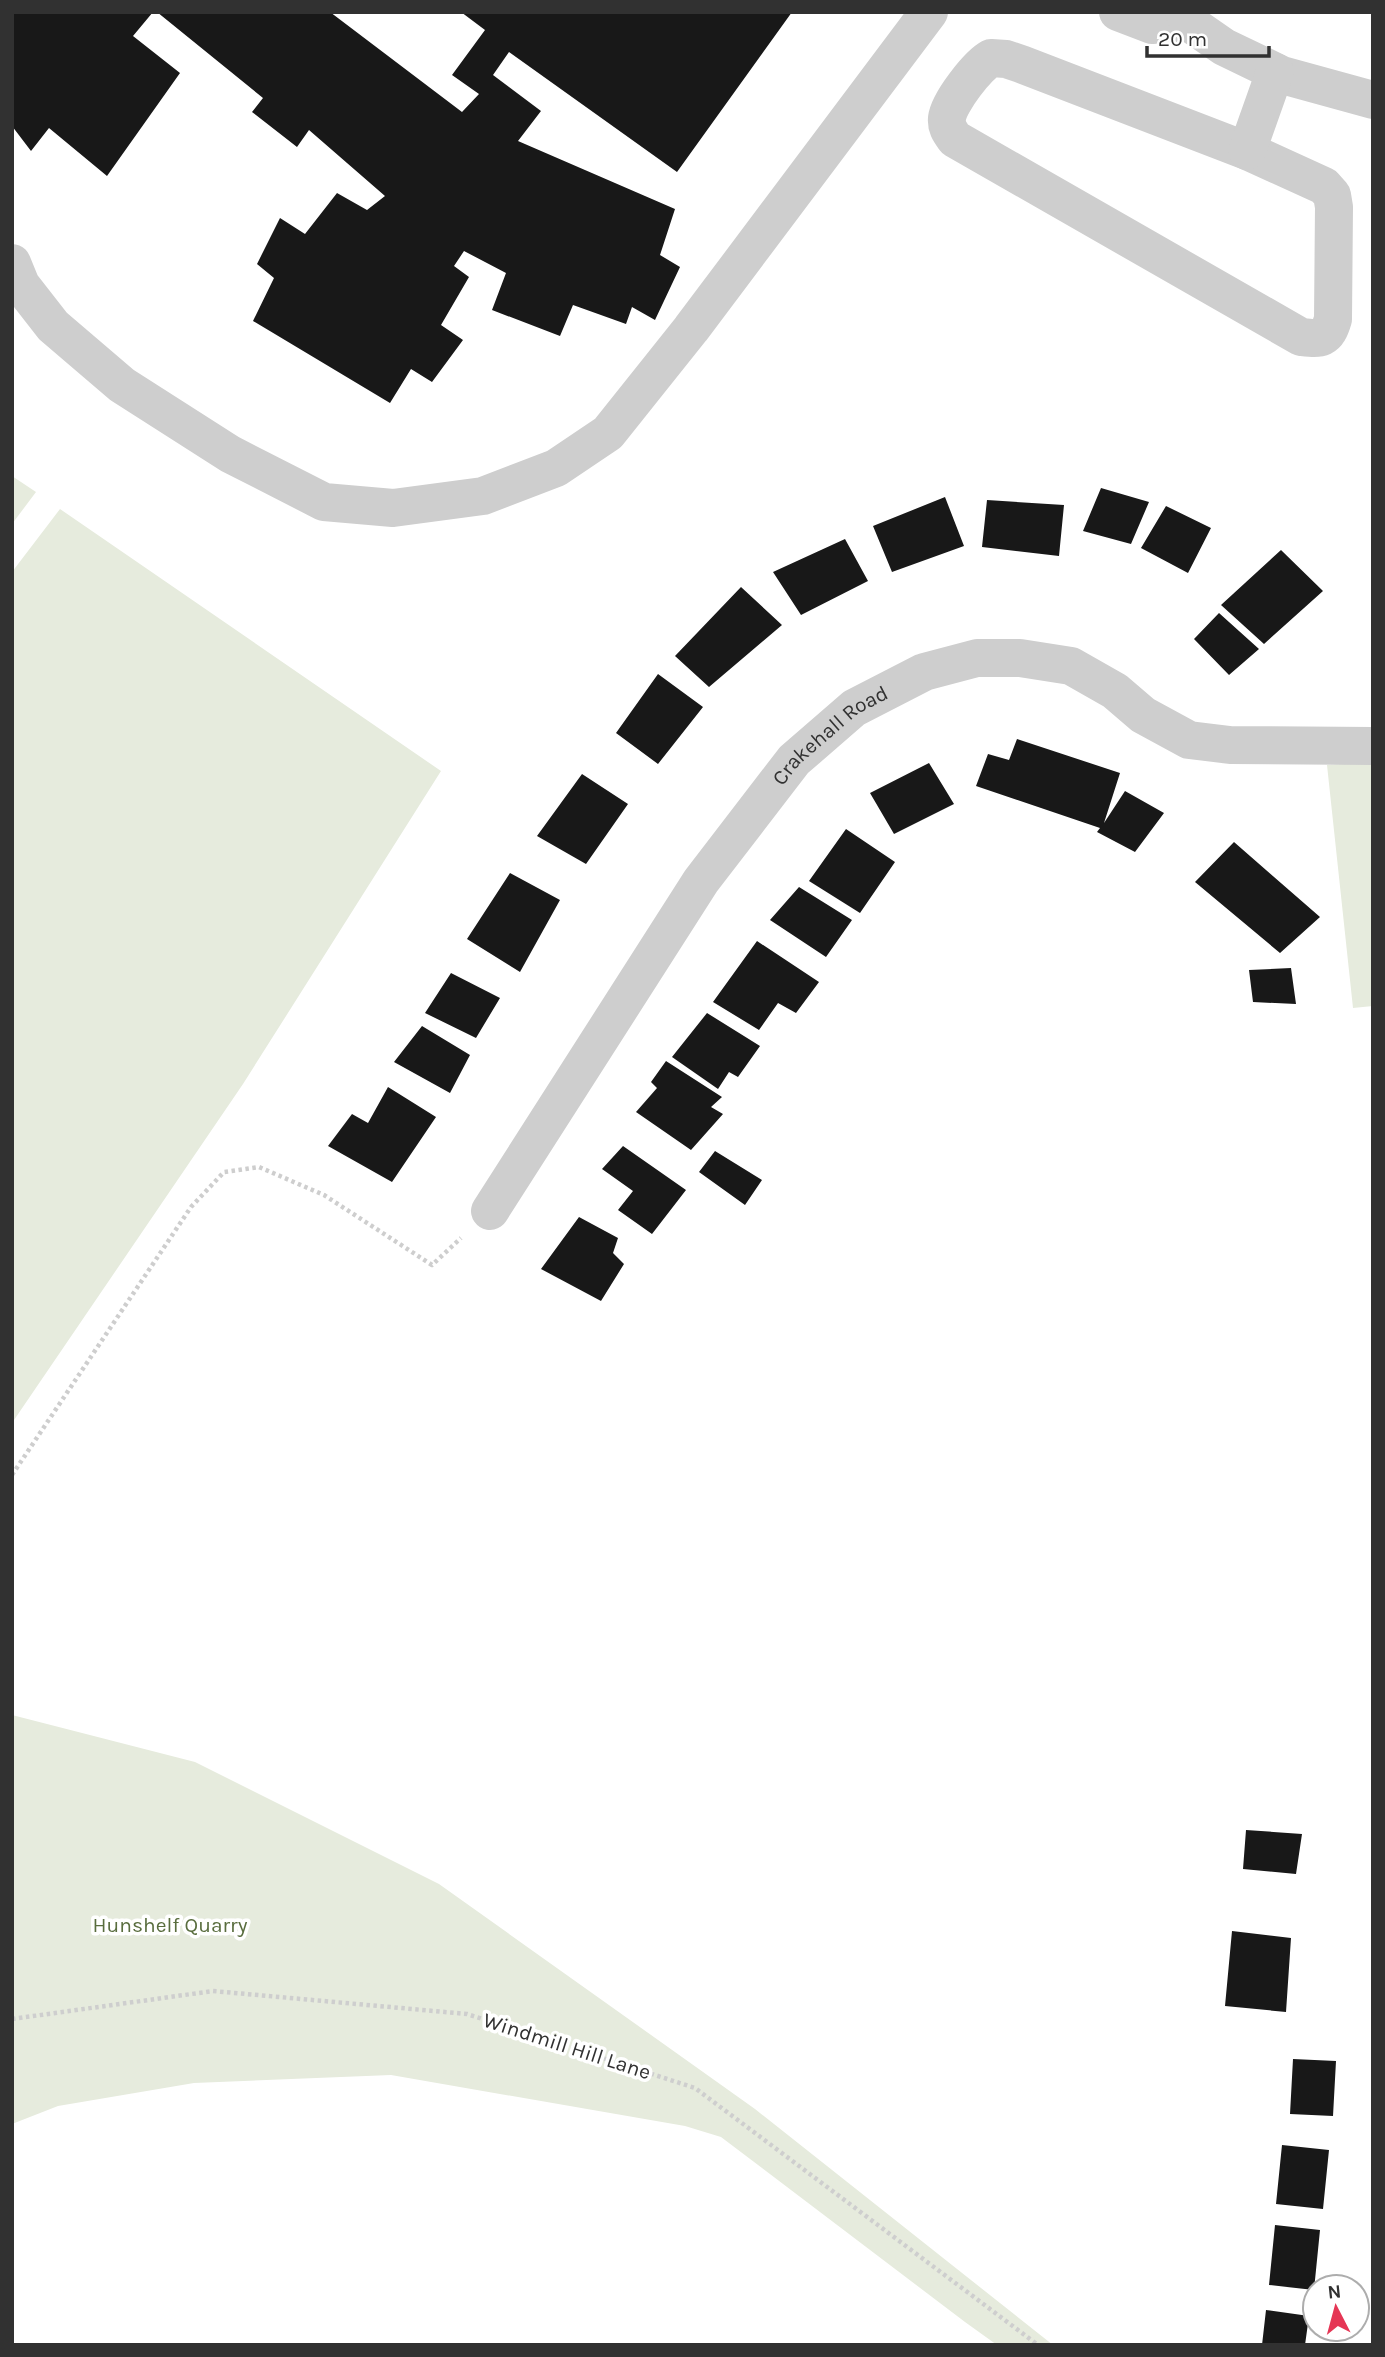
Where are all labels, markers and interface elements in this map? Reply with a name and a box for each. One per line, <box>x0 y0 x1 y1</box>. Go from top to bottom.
scale bar <box>1147 14 1270 58</box>
text: 20 m <box>1158 27 1207 51</box>
street label: Crakehall Road <box>767 681 892 790</box>
park label: Hunshelf Quarry <box>93 1913 248 1937</box>
street label: Windmill Hill Lane <box>480 2008 654 2084</box>
north arrow <box>1301 2273 1371 2343</box>
text: N <box>1326 2280 1342 2304</box>

